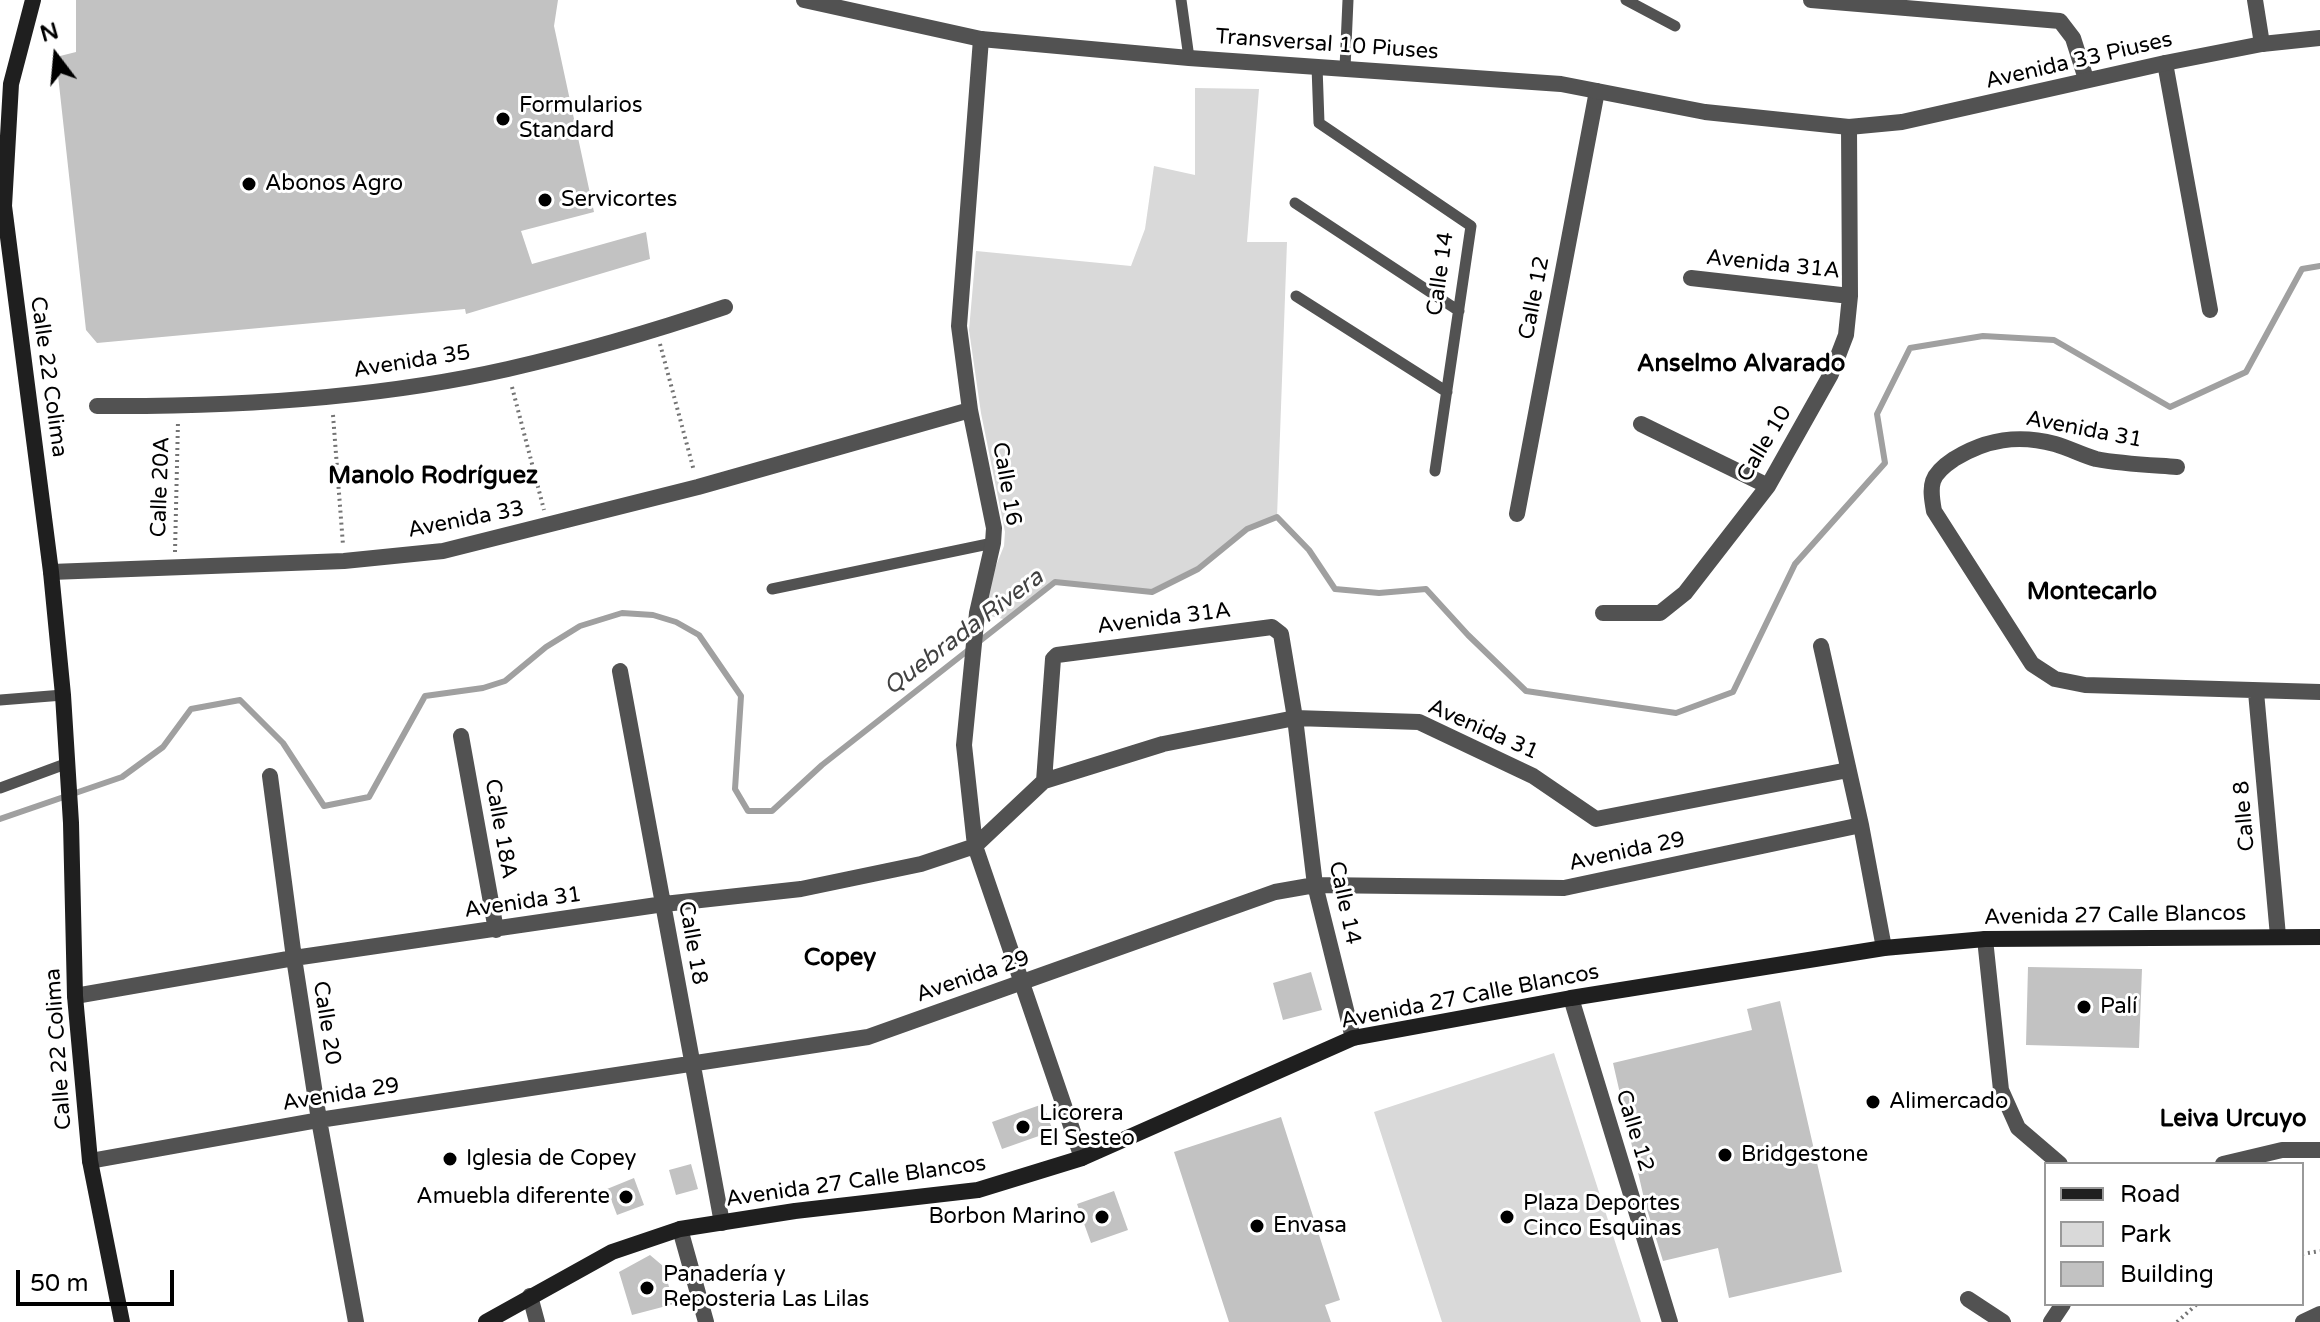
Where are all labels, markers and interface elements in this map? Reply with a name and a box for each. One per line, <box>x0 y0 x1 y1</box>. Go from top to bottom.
north arrow <box>16 16 96 96</box>
text: N <box>37 18 61 48</box>
street label: Transversal 10 Piuses <box>1215 24 1439 66</box>
street label: Avenida 33 Piuses <box>1983 27 2175 95</box>
place label: Formularios Standard <box>519 93 642 144</box>
marker: Formularios Standard <box>494 110 512 128</box>
place label: Abonos Agro <box>265 171 403 197</box>
marker: Abonos Agro <box>240 175 258 193</box>
place label: Servicortes <box>561 187 677 213</box>
marker: Servicortes <box>536 191 554 209</box>
street label: Calle 14 <box>1422 230 1460 318</box>
street label: Avenida 31A <box>1705 245 1841 285</box>
street label: Calle 12 <box>1514 254 1556 342</box>
street label: Calle 22 Colima <box>24 295 72 459</box>
street label: Avenida 35 <box>352 340 472 384</box>
district label: Anselmo Alvarado <box>1637 351 1845 379</box>
street label: Calle 10 <box>1732 401 1798 487</box>
street label: Avenida 31 <box>2024 406 2144 454</box>
street label: Calle 20A <box>146 436 176 538</box>
street label: Calle 16 <box>986 440 1026 528</box>
district label: Manolo Rodríguez <box>328 463 538 491</box>
street label: Avenida 33 <box>406 496 526 544</box>
water label: Quebrada Rivera <box>879 564 1049 702</box>
district label: Montecarlo <box>2027 579 2157 607</box>
street label: Avenida 31A <box>1096 598 1232 640</box>
street label: Avenida 31 <box>1424 694 1542 766</box>
street label: Calle 18A <box>478 777 522 881</box>
street label: Calle 8 <box>2229 780 2261 852</box>
street label: Avenida 29 <box>1567 827 1687 877</box>
street label: Calle 14 <box>1322 859 1366 947</box>
street label: Avenida 31 <box>463 882 583 924</box>
street label: Calle 18 <box>672 899 712 987</box>
street label: Avenida 27 Calle Blancos <box>1984 901 2246 931</box>
district label: Copey <box>804 945 876 973</box>
street label: Avenida 29 <box>913 945 1033 1009</box>
street label: Avenida 27 Calle Blancos <box>1339 959 1601 1035</box>
street label: Calle 22 Colima <box>40 967 78 1131</box>
street label: Calle 20 <box>306 979 346 1067</box>
place label: Palí <box>2100 994 2138 1020</box>
marker: Palí <box>2075 998 2093 1016</box>
street label: Avenida 29 <box>281 1073 401 1117</box>
street label: Calle 12 <box>1609 1087 1659 1175</box>
place label: Alimercado <box>1889 1089 2008 1115</box>
marker: Alimercado <box>1864 1093 1882 1111</box>
place label: Licorera El Sesteo <box>1039 1101 1135 1152</box>
district label: Leiva Urcuyo <box>2160 1106 2306 1134</box>
marker: Licorera El Sesteo <box>1014 1118 1032 1136</box>
place label: Bridgestone <box>1741 1142 1868 1168</box>
place label: Iglesia de Copey <box>466 1146 636 1172</box>
marker: Bridgestone <box>1716 1146 1734 1164</box>
marker: Iglesia de Copey <box>441 1150 459 1168</box>
street label: Avenida 27 Calle Blancos <box>724 1151 988 1213</box>
legend <box>2044 1162 2304 1306</box>
text: Road <box>2120 1180 2180 1209</box>
place label: Amuebla diferente <box>416 1184 610 1210</box>
marker: Amuebla diferente <box>617 1188 635 1206</box>
place label: Plaza Deportes Cinco Esquinas <box>1523 1191 1681 1242</box>
place label: Borbon Marino <box>928 1204 1086 1230</box>
marker: Borbon Marino <box>1093 1208 1111 1226</box>
marker: Plaza Deportes Cinco Esquinas <box>1498 1208 1516 1226</box>
place label: Envasa <box>1273 1213 1347 1239</box>
marker: Envasa <box>1248 1217 1266 1235</box>
text: Park <box>2120 1220 2171 1249</box>
scale bar <box>20 1254 178 1304</box>
text: Building <box>2120 1260 2214 1289</box>
place label: Panadería y Reposteria Las Lilas <box>663 1262 869 1314</box>
text: 50 m <box>30 1269 88 1298</box>
marker: Panadería y Reposteria Las Lilas <box>638 1279 656 1297</box>

